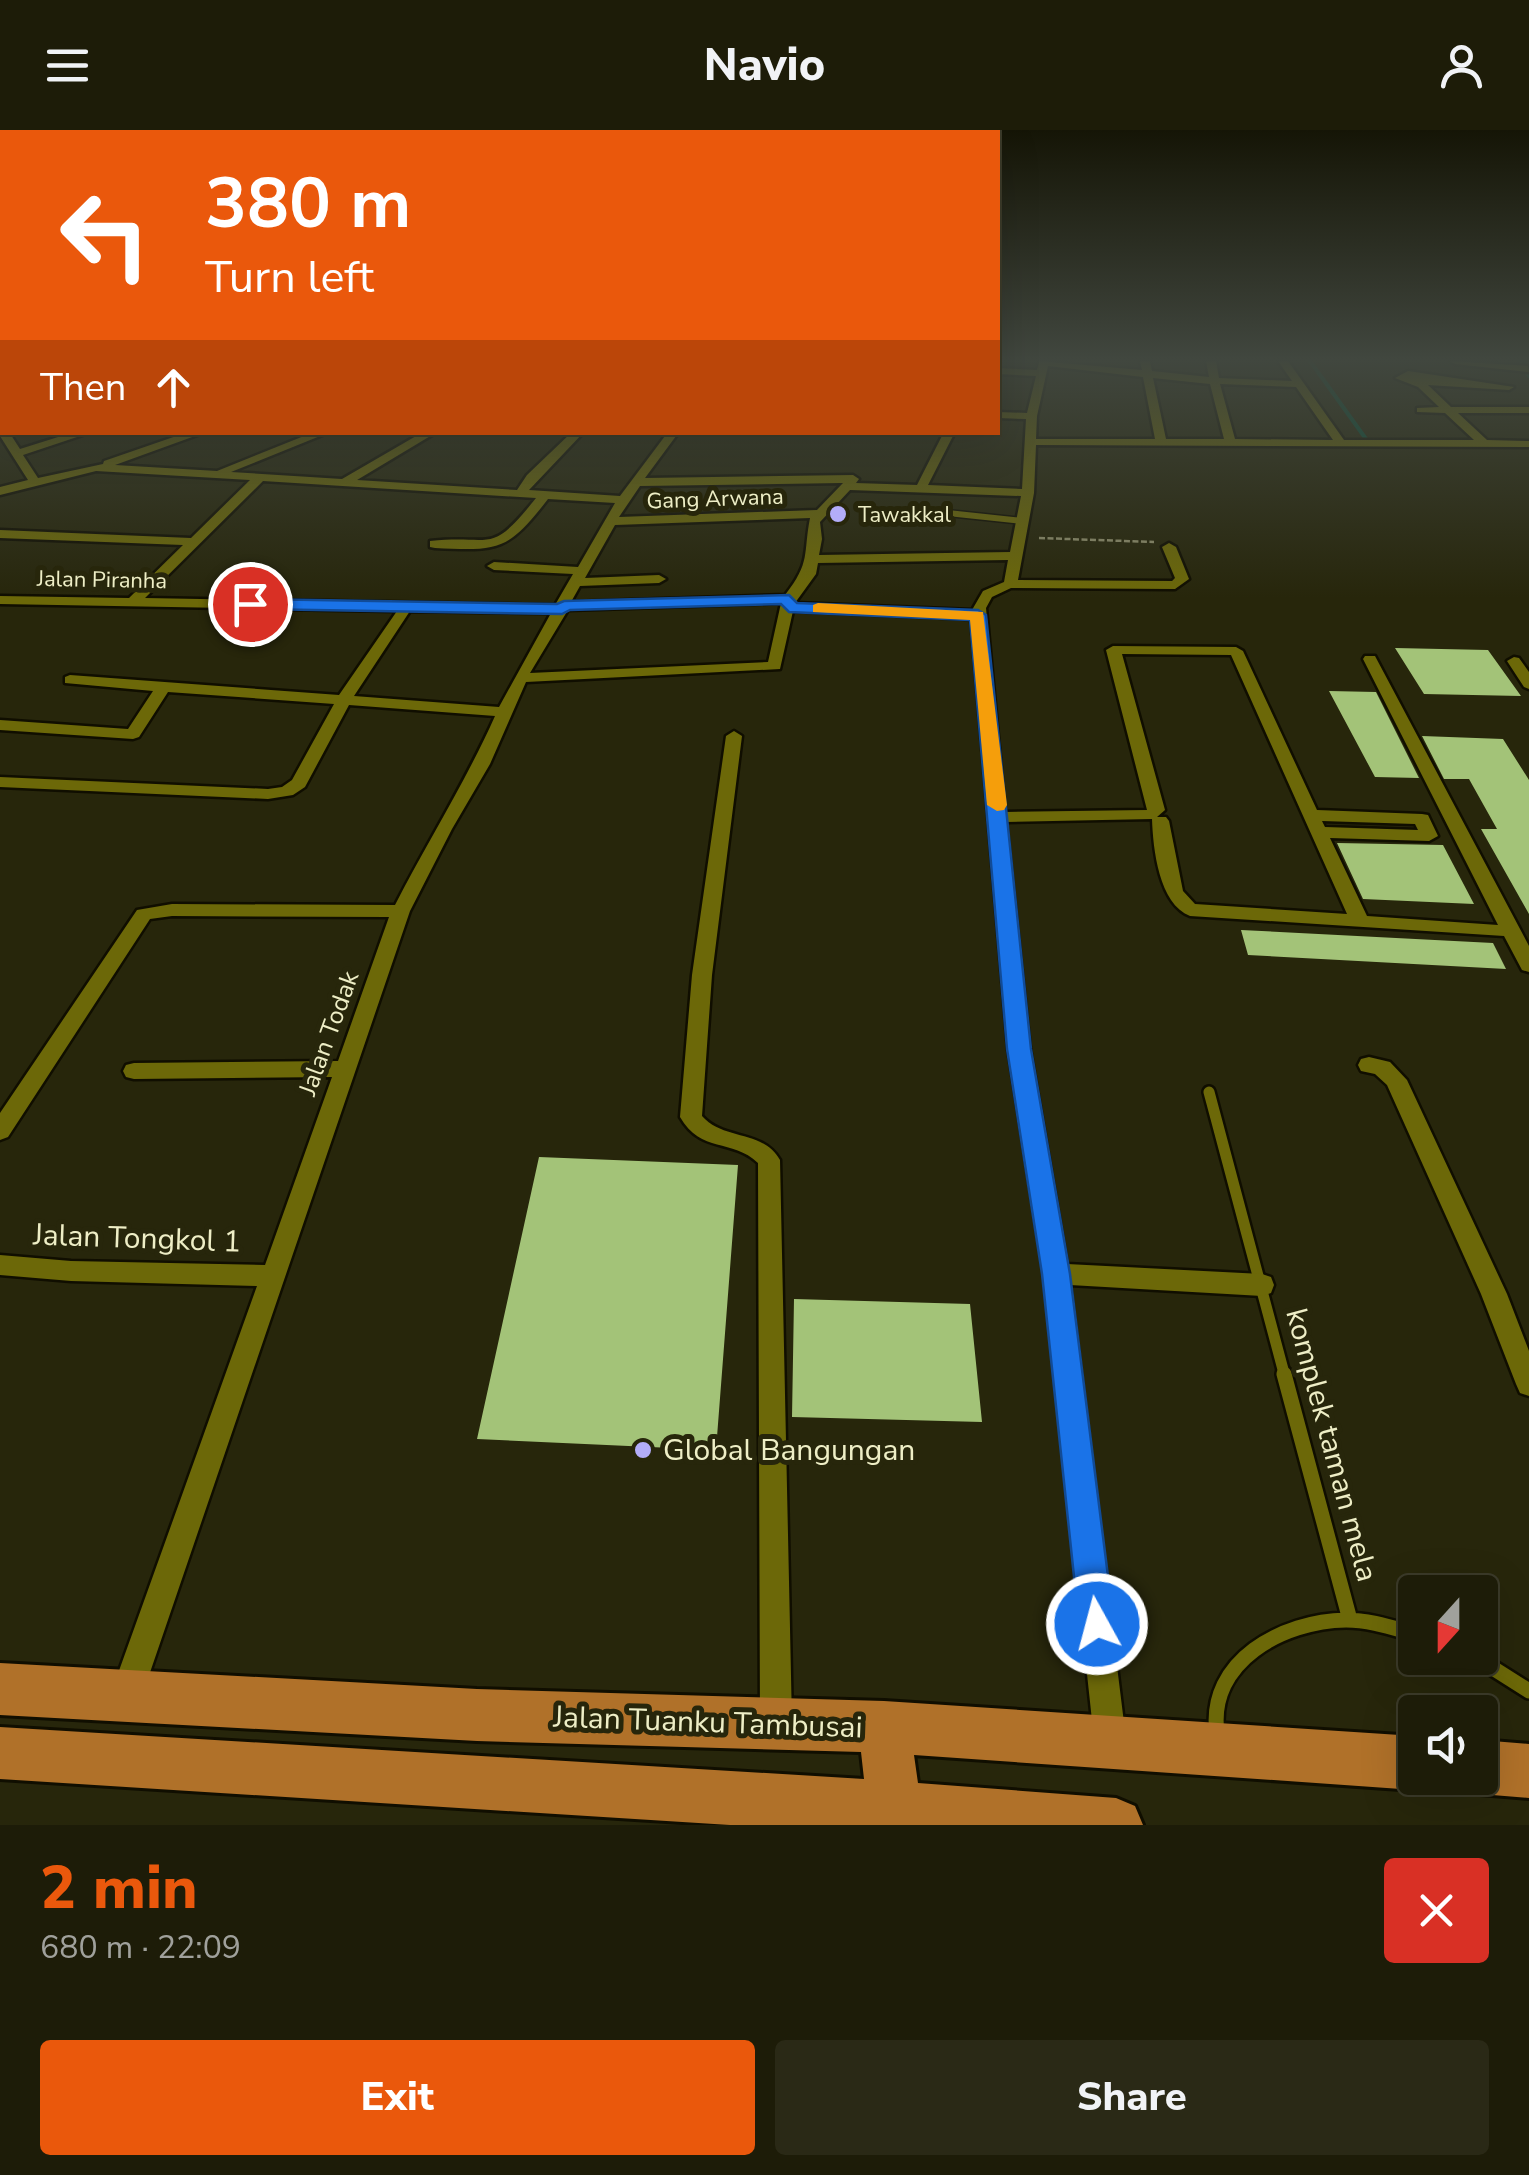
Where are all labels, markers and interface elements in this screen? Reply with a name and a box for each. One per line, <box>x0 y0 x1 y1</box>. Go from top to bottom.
text: Navio <box>704 35 825 96</box>
icon: menu <box>40 38 95 93</box>
icon: person <box>1434 38 1489 93</box>
text: 380 m <box>205 156 411 252</box>
icon: left <box>40 170 170 300</box>
text: Turn left <box>205 247 374 308</box>
icon: ahead <box>146 360 201 415</box>
text: Then <box>40 362 126 413</box>
street label: Gang Arwana <box>646 482 784 516</box>
place label: Tawakkal <box>858 500 952 530</box>
marker: Tawakkal <box>827 503 849 525</box>
pin <box>208 562 293 647</box>
street label: Jalan Piranha <box>36 564 167 596</box>
icon: arrive <box>223 577 278 632</box>
street label: Jalan Todak <box>290 966 367 1101</box>
street label: Jalan Tongkol 1 <box>31 1214 242 1263</box>
street label: komplek taman mela <box>1275 1304 1388 1586</box>
place label: Global Bangungan <box>663 1430 915 1471</box>
marker: Global Bangungan <box>632 1439 654 1461</box>
position arrow <box>1045 1572 1149 1676</box>
north arrow <box>1398 1575 1498 1675</box>
map controls <box>1398 1575 1498 1795</box>
button: sound <box>1398 1695 1498 1795</box>
street label: Jalan Tuanku Tambusai <box>552 1697 863 1748</box>
text: 2 min <box>40 1847 198 1929</box>
button: close <box>1384 1858 1489 1963</box>
text: 680 m · 22:09 <box>40 1926 241 1969</box>
button: Exit <box>40 2040 755 2155</box>
button: Share <box>775 2040 1489 2155</box>

